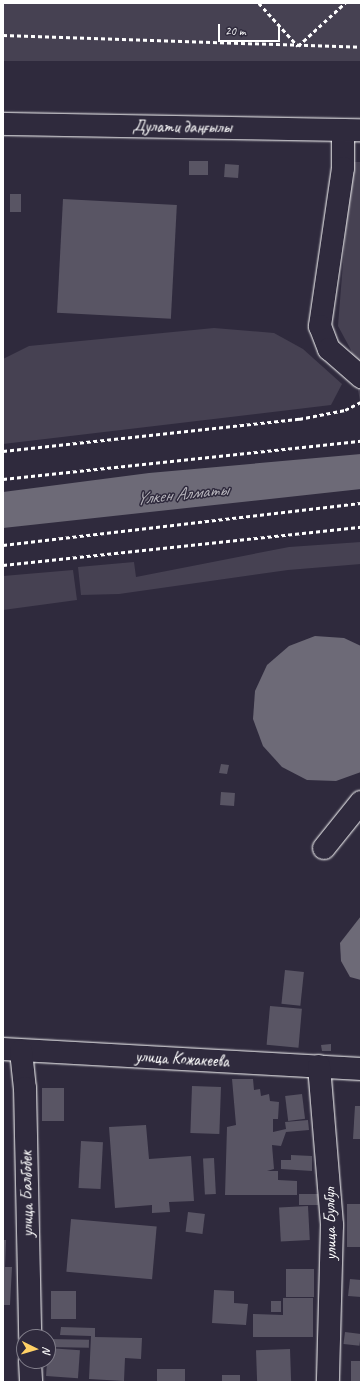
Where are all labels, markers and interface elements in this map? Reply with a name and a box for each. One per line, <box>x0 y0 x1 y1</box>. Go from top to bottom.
scale bar <box>220 16 282 42</box>
text: 20 m <box>225 23 245 39</box>
street label: Дулати даңғылы <box>132 116 232 138</box>
water label: Үлкен Алматы <box>135 478 229 510</box>
street label: улица Кожакеева <box>134 1046 230 1072</box>
street label: улица Балбобек <box>16 1150 38 1238</box>
street label: улица Булбул <box>319 1187 341 1261</box>
north arrow <box>16 1329 56 1369</box>
text: N <box>40 1346 54 1354</box>

